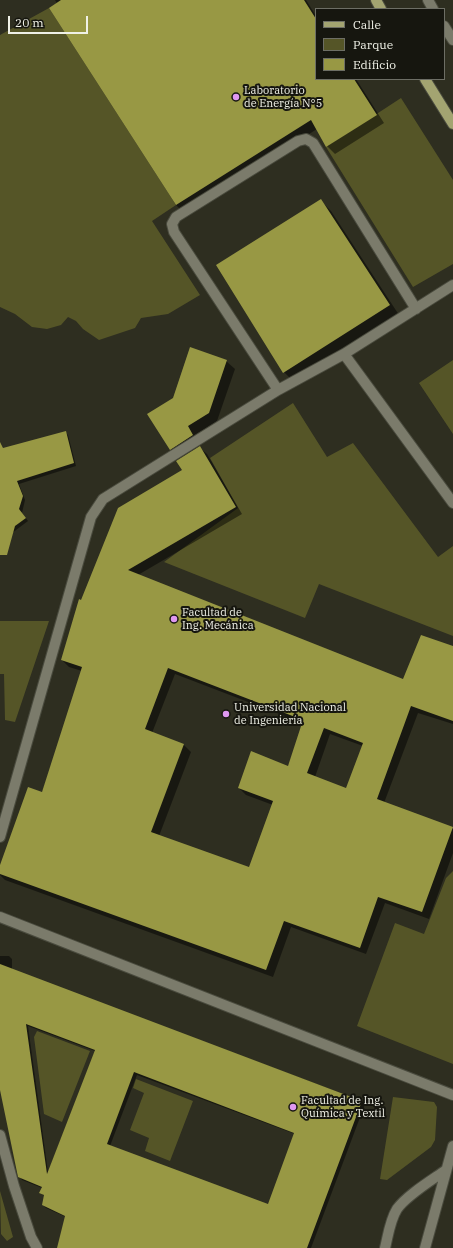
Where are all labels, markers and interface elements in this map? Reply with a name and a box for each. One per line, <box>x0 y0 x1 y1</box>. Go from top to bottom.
scale bar <box>10 8 90 34</box>
legend <box>315 8 445 80</box>
text: 20 m <box>15 15 44 30</box>
text: Calle <box>353 17 381 32</box>
text: Parque <box>353 37 393 52</box>
text: Edificio <box>353 57 396 72</box>
place label: Laboratorio de Energía N°5 <box>244 84 322 110</box>
marker: Laboratorio de Energía N°5 <box>231 92 241 102</box>
place label: Facultad de Ing. Mecánica <box>182 606 254 632</box>
marker: Facultad de Ing. Mecánica <box>169 614 179 624</box>
place label: Universidad Nacional de Ingeniería <box>234 701 346 727</box>
marker: Universidad Nacional de Ingeniería <box>221 709 231 719</box>
place label: Facultad de Ing. Química y Textil <box>301 1094 385 1120</box>
marker: Facultad de Ing. Química y Textil <box>288 1102 298 1112</box>

